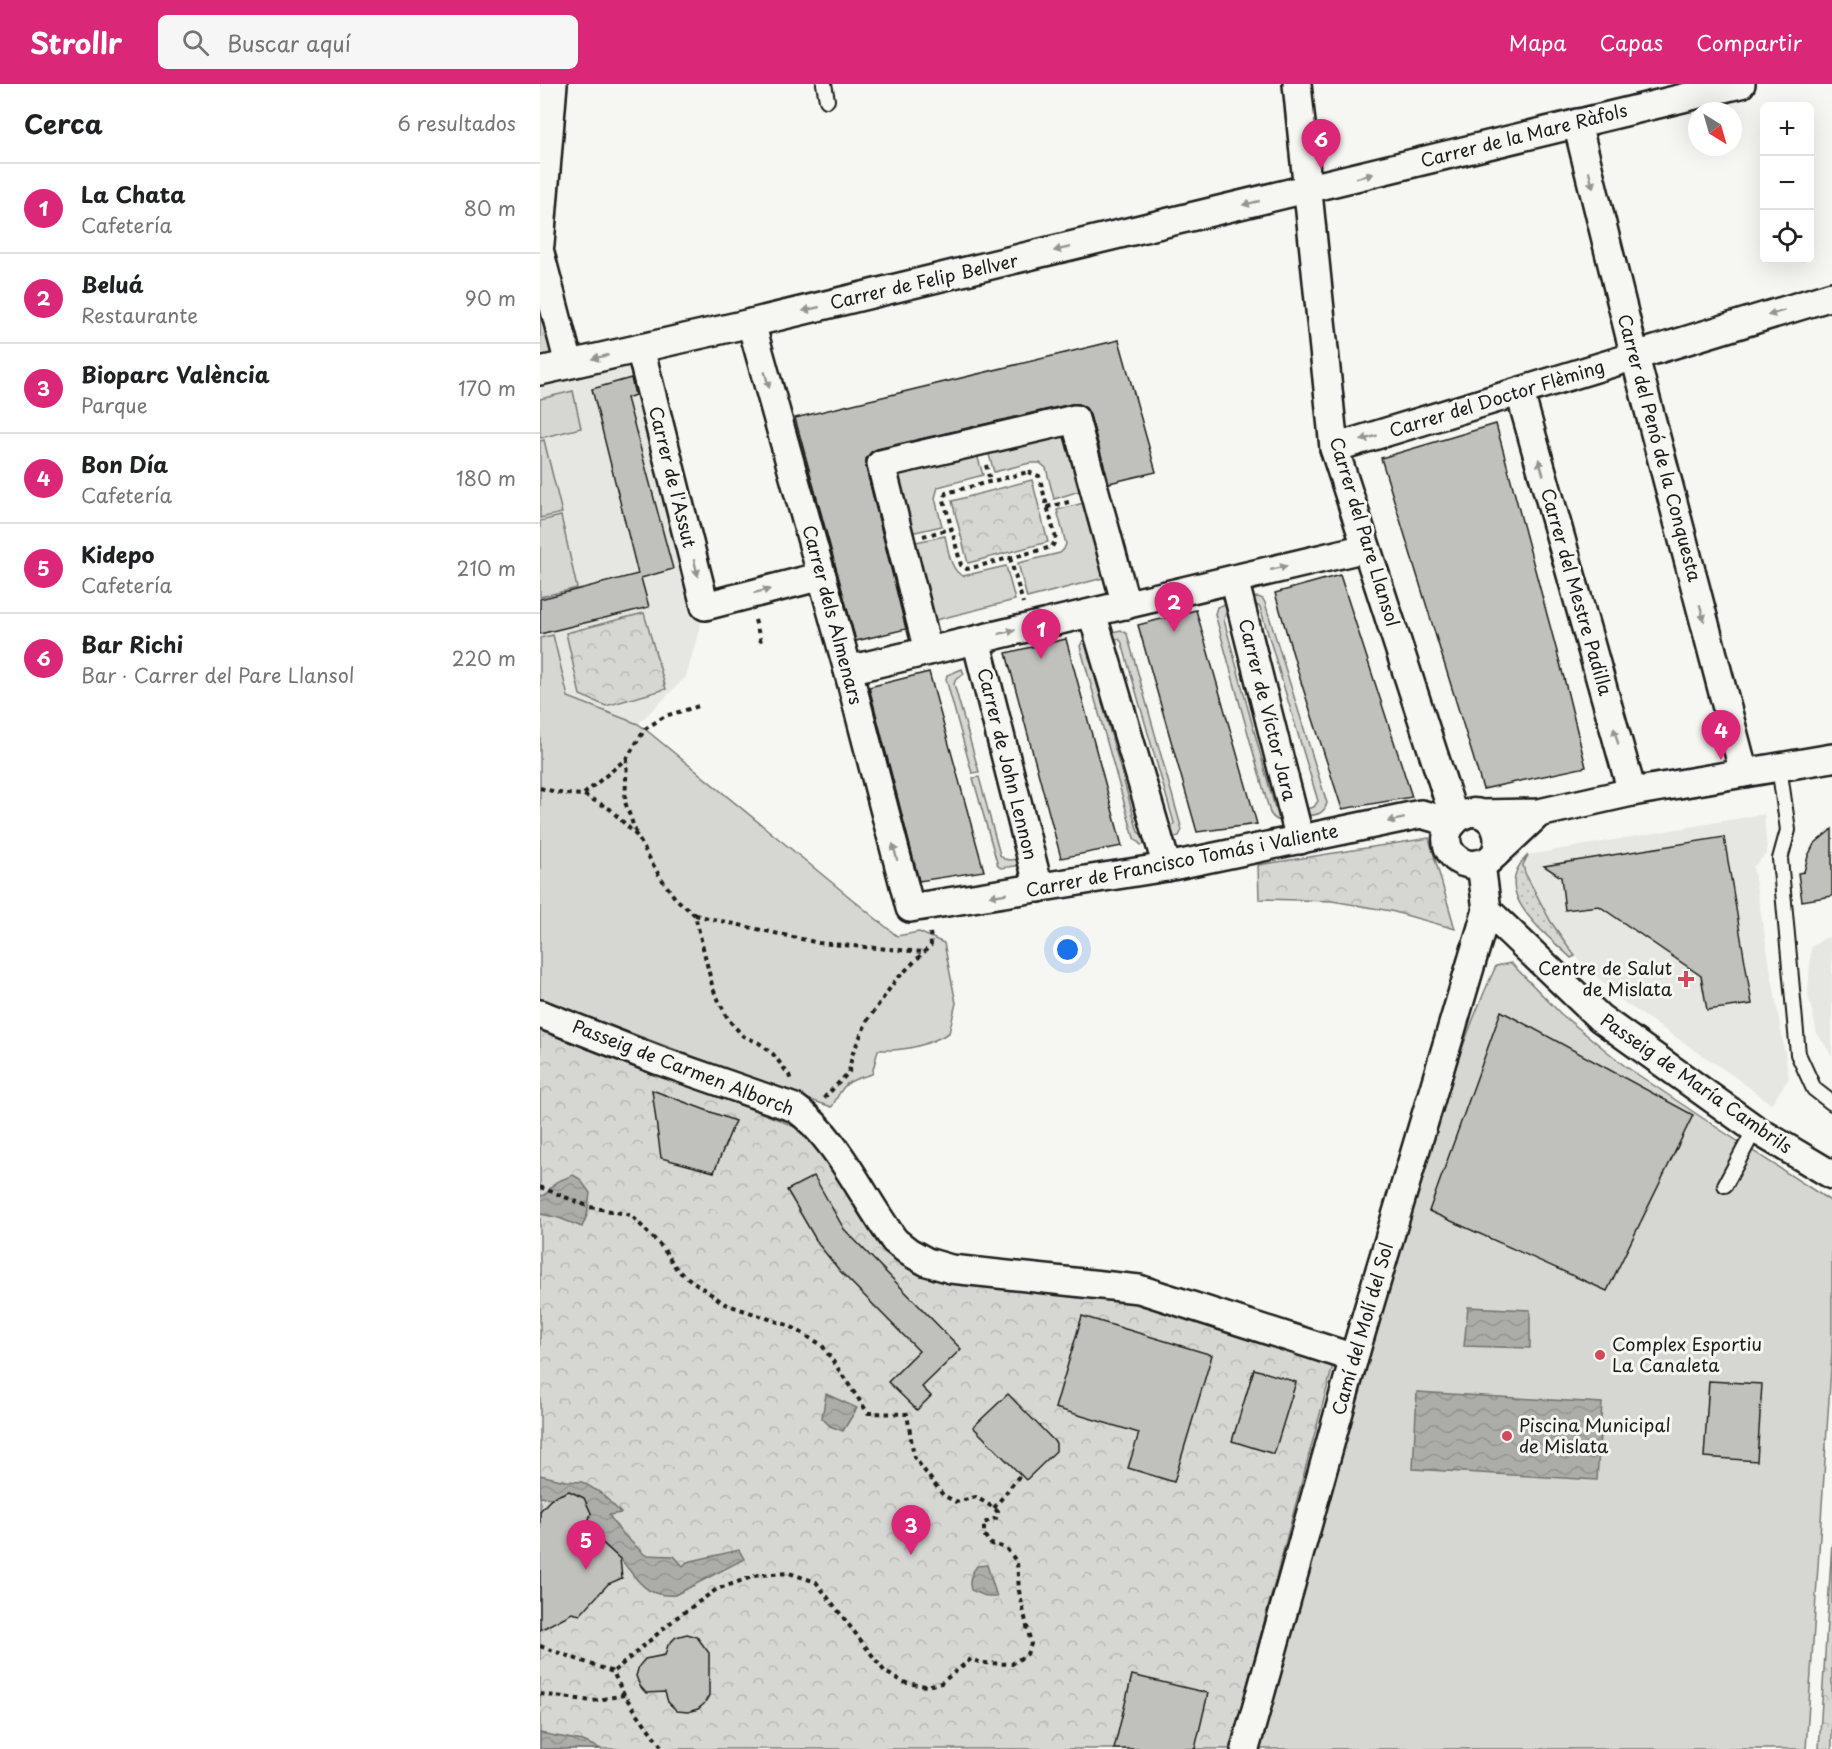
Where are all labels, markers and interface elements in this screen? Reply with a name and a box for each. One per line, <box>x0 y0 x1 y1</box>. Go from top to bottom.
search box <box>158 15 578 69</box>
text: Strollr <box>30 21 122 64</box>
icon: search <box>179 26 212 59</box>
text: Buscar aquí <box>227 26 351 59</box>
text: Mapa <box>1509 26 1567 58</box>
text: Capas <box>1600 26 1663 58</box>
text: Compartir <box>1696 26 1802 58</box>
street label: Carrer de la Mare Ràfols <box>1417 96 1630 173</box>
north arrow <box>1688 102 1742 156</box>
map controls <box>1760 102 1814 264</box>
button: + <box>1760 102 1814 156</box>
text: Cerca <box>24 104 103 143</box>
text: 6 resultados <box>397 108 516 138</box>
pin: 6 <box>1302 120 1340 169</box>
button: − <box>1760 156 1814 210</box>
one-way arrow <box>1356 170 1374 180</box>
one-way arrow <box>1586 170 1596 189</box>
text: La Chata <box>81 177 186 210</box>
text: 1 <box>39 193 48 223</box>
text: 80 m <box>464 193 516 223</box>
one-way arrow <box>1242 199 1261 209</box>
text: Cafetería <box>81 210 172 240</box>
button: locate <box>1760 210 1814 264</box>
one-way arrow <box>1053 244 1071 254</box>
street label: Carrer de Felip Bellver <box>827 246 1021 315</box>
text: Beluá <box>81 267 144 300</box>
text: 2 <box>36 283 51 313</box>
text: 90 m <box>465 283 516 313</box>
text: Restaurante <box>81 300 198 330</box>
one-way arrow <box>801 305 820 314</box>
one-way arrow <box>1767 309 1785 318</box>
street label: Carrer del Penó de la Conquesta <box>1612 311 1709 585</box>
street label: Carrer del Doctor Flèming <box>1386 352 1607 443</box>
one-way arrow <box>591 353 610 363</box>
text: Bioparc València <box>81 357 270 390</box>
one-way arrow <box>763 371 772 389</box>
text: 3 <box>37 373 50 403</box>
text: 170 m <box>458 373 516 403</box>
text: Parque <box>81 390 148 420</box>
street label: Carrer de l'Assut <box>643 403 704 551</box>
street label: Carrer del Pare Llansol <box>1324 433 1407 630</box>
one-way arrow <box>1360 434 1378 443</box>
text: Bon Día <box>81 447 168 480</box>
one-way arrow <box>1536 458 1545 476</box>
text: 4 <box>37 463 50 493</box>
text: 180 m <box>456 463 516 493</box>
text: Cafetería <box>81 480 172 510</box>
street label: Carrer del Mestre Padilla <box>1535 485 1620 699</box>
street label: Carrer dels Almenars <box>796 522 870 707</box>
text: Kidepo <box>81 537 155 570</box>
text: 5 <box>37 553 50 583</box>
text: 210 m <box>457 553 516 583</box>
one-way arrow <box>691 559 701 577</box>
one-way arrow <box>1270 563 1288 573</box>
text: Cafetería <box>81 570 172 600</box>
pin: 2 <box>1154 582 1194 632</box>
one-way arrow <box>753 586 771 596</box>
one-way arrow <box>1698 604 1707 622</box>
pin: 1 <box>1022 610 1060 659</box>
street label: Carrer de Víctor Jara <box>1233 616 1304 804</box>
text: Bar Richi <box>81 627 183 660</box>
one-way arrow <box>998 627 1017 637</box>
text: 6 <box>36 643 51 673</box>
text: 220 m <box>452 643 516 673</box>
text: Bar · Carrer del Pare Llansol <box>81 660 355 690</box>
street label: Carrer de John Lennon <box>972 665 1045 862</box>
pin: 4 <box>1702 710 1740 760</box>
one-way arrow <box>1611 727 1621 745</box>
one-way arrow <box>1387 815 1405 825</box>
street label: Carrer de Francisco Tomás i Valiente <box>1023 816 1340 903</box>
one-way arrow <box>890 842 900 861</box>
one-way arrow <box>989 890 1008 899</box>
your location <box>1053 935 1082 964</box>
place label: Centre de Salut de Mislata <box>1538 954 1673 1002</box>
marker: Centre de Salut de Mislata <box>1677 970 1695 988</box>
street label: Passeig de María Cambrils <box>1595 1006 1798 1159</box>
street label: Passeig de Carmen Alborch <box>569 1012 798 1121</box>
street label: Camí del Molí del Sol <box>1324 1239 1399 1418</box>
place label: Complex Esportiu La Canaleta <box>1612 1330 1762 1378</box>
marker: Complex Esportiu La Canaleta <box>1593 1348 1607 1362</box>
place label: Piscina Municipal de Mislata <box>1519 1411 1671 1459</box>
marker: Piscina Municipal de Mislata <box>1500 1429 1514 1443</box>
pin: 3 <box>892 1506 931 1555</box>
pin: 5 <box>566 1520 606 1570</box>

